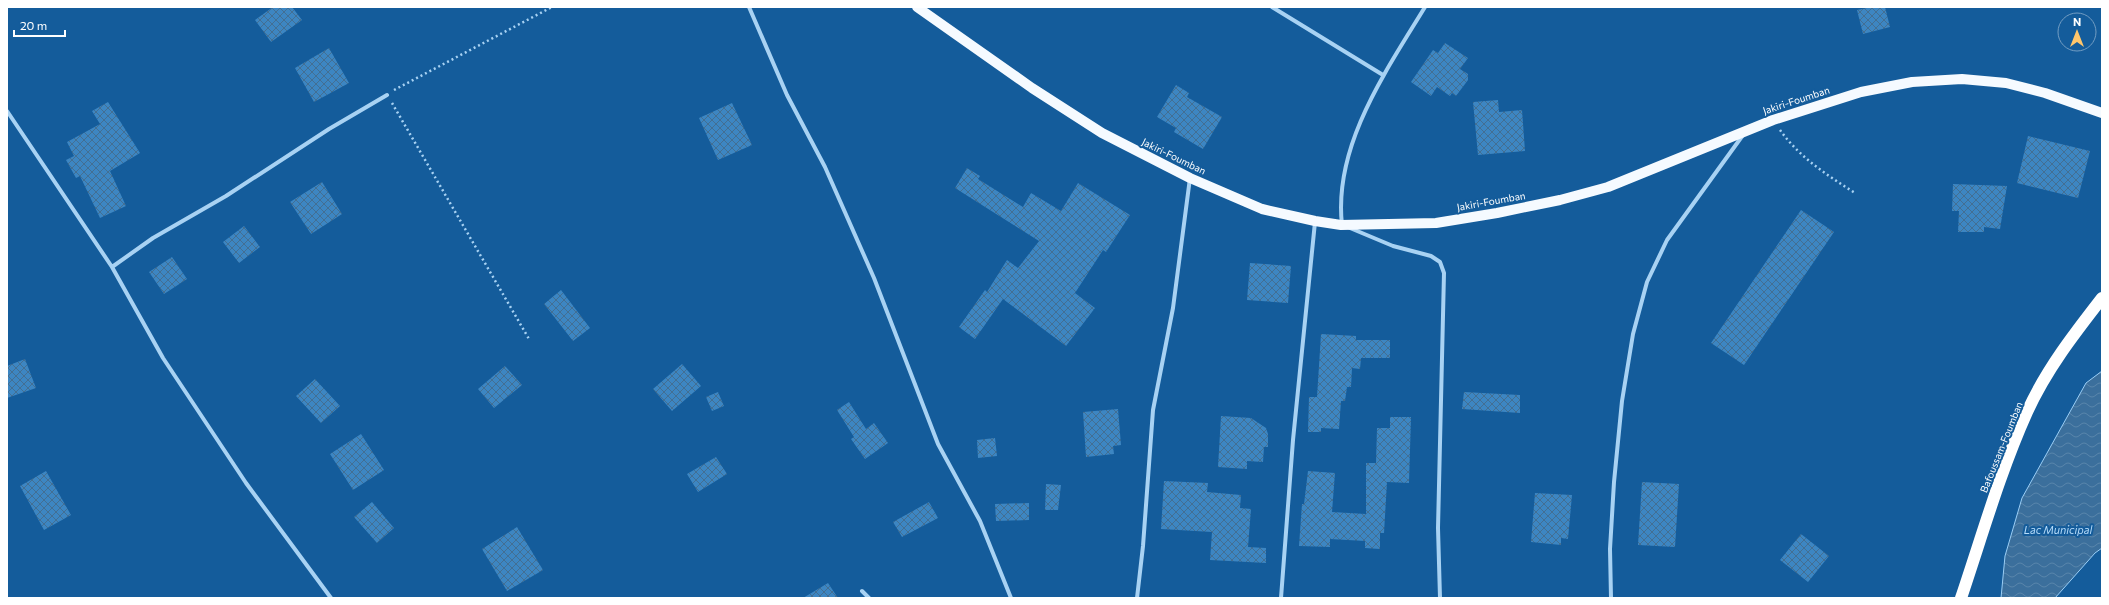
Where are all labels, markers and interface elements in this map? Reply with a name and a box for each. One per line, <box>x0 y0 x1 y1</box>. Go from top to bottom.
scale bar <box>14 12 65 38</box>
north arrow <box>2057 12 2097 52</box>
text: N <box>2073 15 2081 28</box>
text: 20 m <box>20 18 47 32</box>
street label: Jakiri-Foumban <box>1761 84 1831 116</box>
street label: Jakiri-Foumban <box>1140 135 1208 177</box>
street label: Jakiri-Foumban <box>1456 189 1526 213</box>
street label: Bafoussam-Foumban <box>1977 400 2025 494</box>
water label: Lac Municipal <box>2024 523 2093 536</box>

